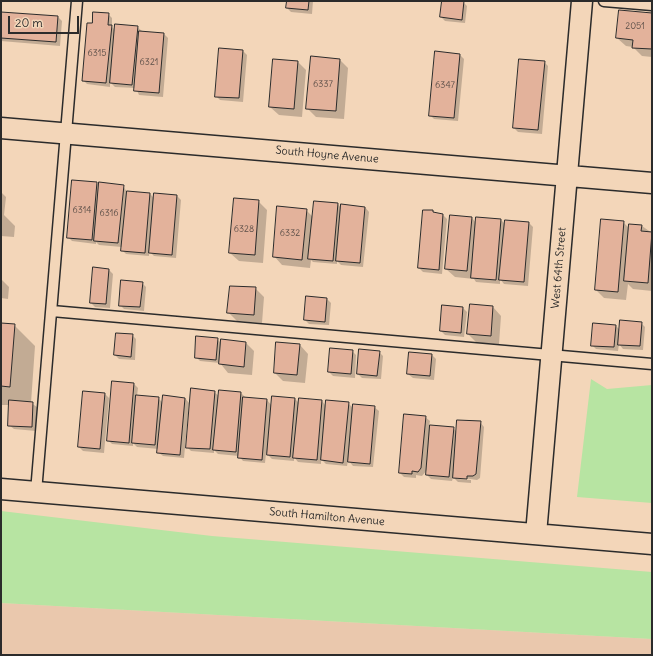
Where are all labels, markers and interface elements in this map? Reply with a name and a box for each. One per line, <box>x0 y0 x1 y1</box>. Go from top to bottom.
scale bar <box>10 8 81 34</box>
text: 20 m <box>15 15 43 30</box>
house number: 2051 <box>625 21 645 31</box>
house number: 6315 <box>88 48 106 58</box>
house number: 6321 <box>140 57 158 67</box>
house number: 6337 <box>313 79 333 89</box>
house number: 6347 <box>435 80 455 90</box>
street label: South Hoyne Avenue <box>275 144 379 166</box>
house number: 6314 <box>73 205 91 215</box>
house number: 6316 <box>100 208 118 218</box>
house number: 6328 <box>234 224 254 234</box>
street label: West 64th Street <box>549 227 569 309</box>
house number: 6332 <box>280 228 300 238</box>
street label: South Hamilton Avenue <box>269 505 385 529</box>

